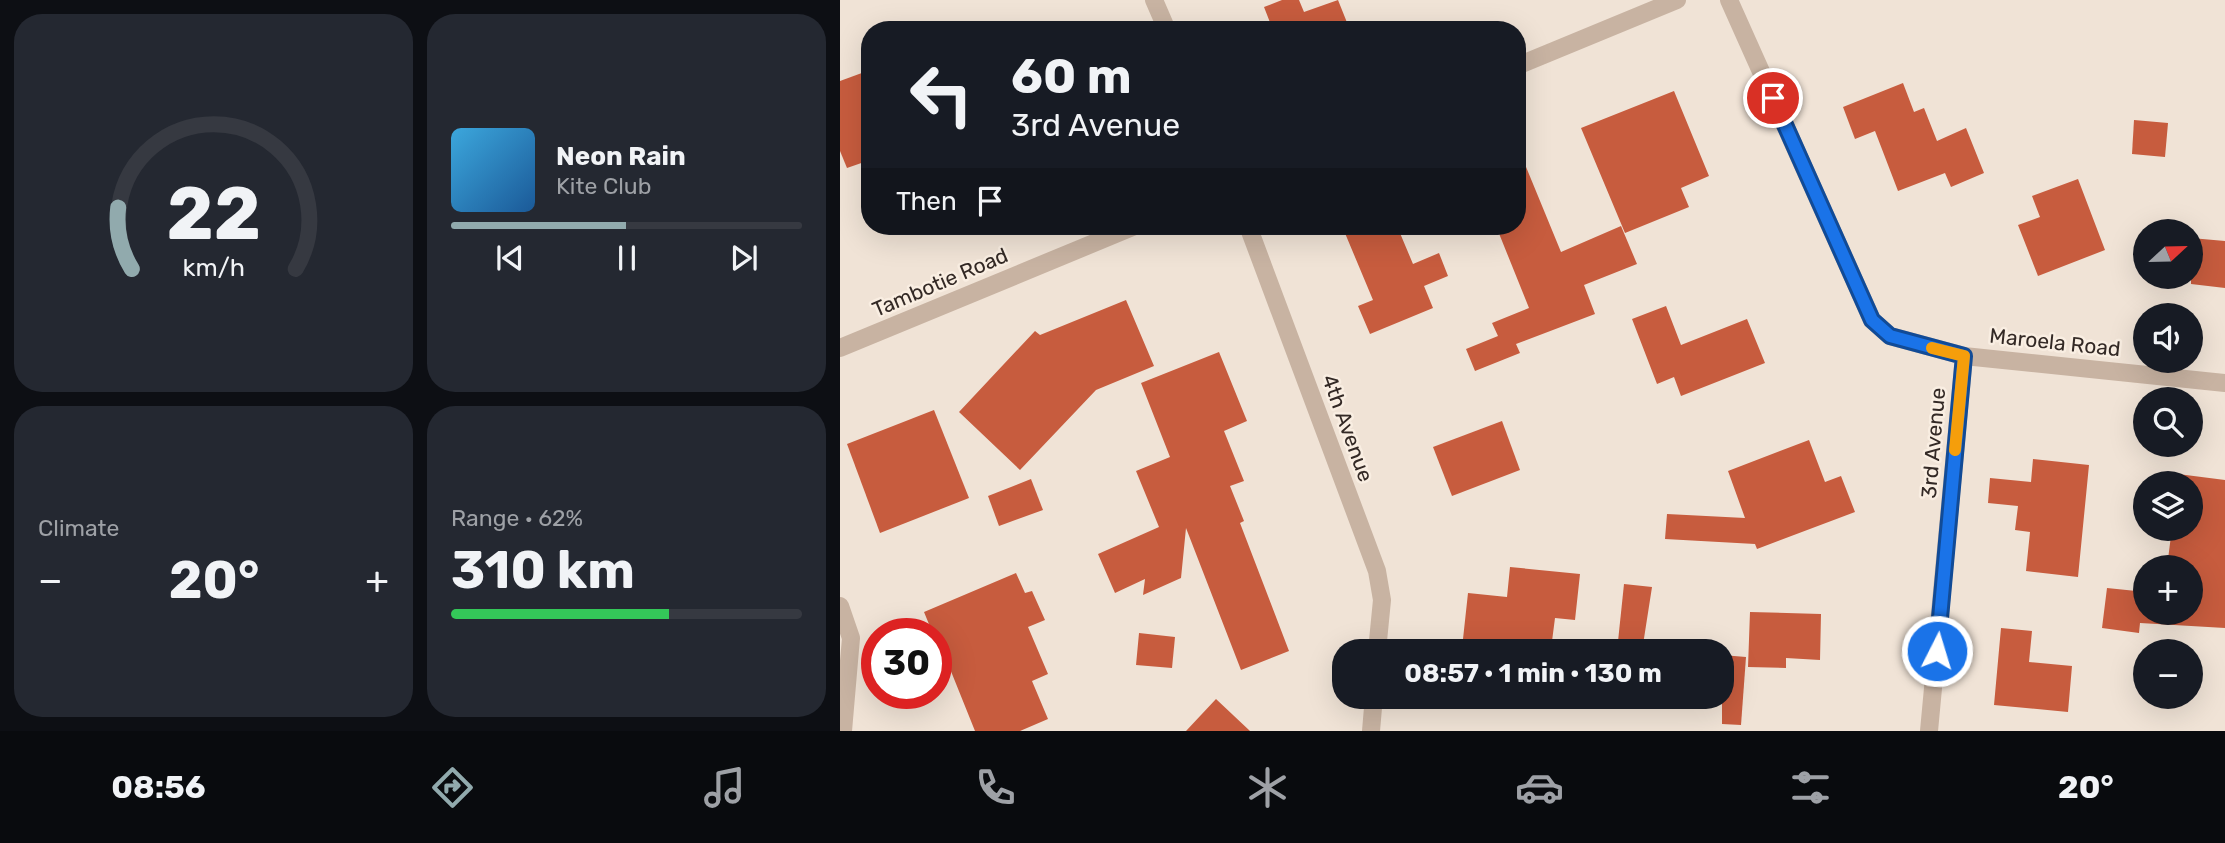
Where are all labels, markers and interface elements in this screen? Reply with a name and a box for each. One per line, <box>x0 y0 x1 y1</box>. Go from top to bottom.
text: 60 m <box>1011 47 1132 105</box>
icon: left <box>896 49 987 140</box>
pin <box>1743 68 1803 128</box>
icon: arrive <box>1754 79 1792 117</box>
text: 3rd Avenue <box>1011 106 1180 144</box>
text: Neon Rain <box>556 141 686 172</box>
text: 22 <box>166 171 261 257</box>
text: Kite Club <box>556 172 651 200</box>
icon: arrive <box>971 182 1009 220</box>
text: Then <box>896 186 957 217</box>
north arrow <box>2133 219 2203 289</box>
map controls <box>2133 219 2203 709</box>
icon: previous <box>491 239 529 277</box>
icon: pause <box>608 239 646 277</box>
icon: next <box>725 239 763 277</box>
street label: Tambotie Road <box>868 242 1012 322</box>
text: km/h <box>182 253 245 282</box>
button: sound <box>2133 303 2203 373</box>
street label: Maroela Road <box>1988 323 2122 361</box>
street label: 4th Avenue <box>1317 371 1379 485</box>
street label: 3rd Avenue <box>1916 387 1950 499</box>
button: search <box>2133 387 2203 457</box>
button: layers <box>2133 471 2203 541</box>
text: Range · 62% <box>451 504 583 532</box>
text: Climate <box>38 514 119 542</box>
text: 310 km <box>451 539 635 601</box>
text: 20° <box>169 549 259 611</box>
button: + <box>2133 555 2203 625</box>
text: − <box>38 557 63 603</box>
text: + <box>365 557 389 603</box>
position arrow <box>1900 614 1974 688</box>
speed limit sign: 30 <box>861 618 952 709</box>
button: − <box>2133 639 2203 709</box>
text: 08:57 · 1 min · 130 m <box>1404 658 1662 689</box>
icon: directions <box>428 763 477 812</box>
icon: music <box>700 763 749 812</box>
icon: phone <box>971 763 1020 812</box>
icon: climate <box>1243 763 1292 812</box>
icon: car <box>1515 763 1564 812</box>
icon: filters <box>1786 763 1835 812</box>
text: 08:56 <box>111 768 206 806</box>
text: 20° <box>2058 768 2114 806</box>

